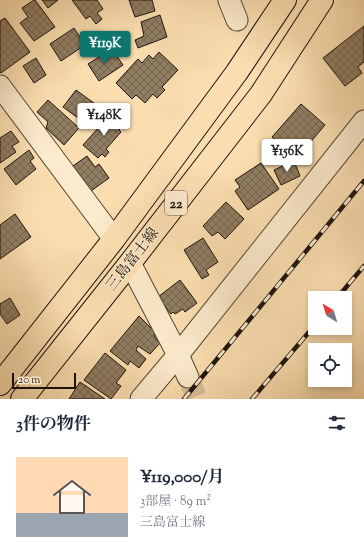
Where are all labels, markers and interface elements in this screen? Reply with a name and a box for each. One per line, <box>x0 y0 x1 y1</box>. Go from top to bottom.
pin: ¥119K <box>77 31 133 65</box>
text: ¥119K <box>89 35 121 53</box>
pin: ¥148K <box>76 103 132 137</box>
text: ¥148K <box>86 107 122 125</box>
pin: ¥156K <box>259 139 315 173</box>
text: ¥156K <box>270 143 304 161</box>
road number: 22 <box>165 191 187 215</box>
street label: 三島富士線 <box>102 224 165 296</box>
north arrow <box>308 291 352 335</box>
map controls <box>308 291 352 387</box>
button: locate <box>308 343 352 387</box>
scale bar <box>12 371 76 390</box>
text: 20 m <box>18 372 40 388</box>
icon: filters <box>326 412 348 434</box>
text: 3件の物件 <box>16 413 91 437</box>
text: ¥119,000/月 <box>140 466 225 490</box>
icon: home <box>48 473 96 521</box>
text: 3部屋 · 89 m² <box>140 493 211 511</box>
text: 三島富士線 <box>140 514 205 532</box>

